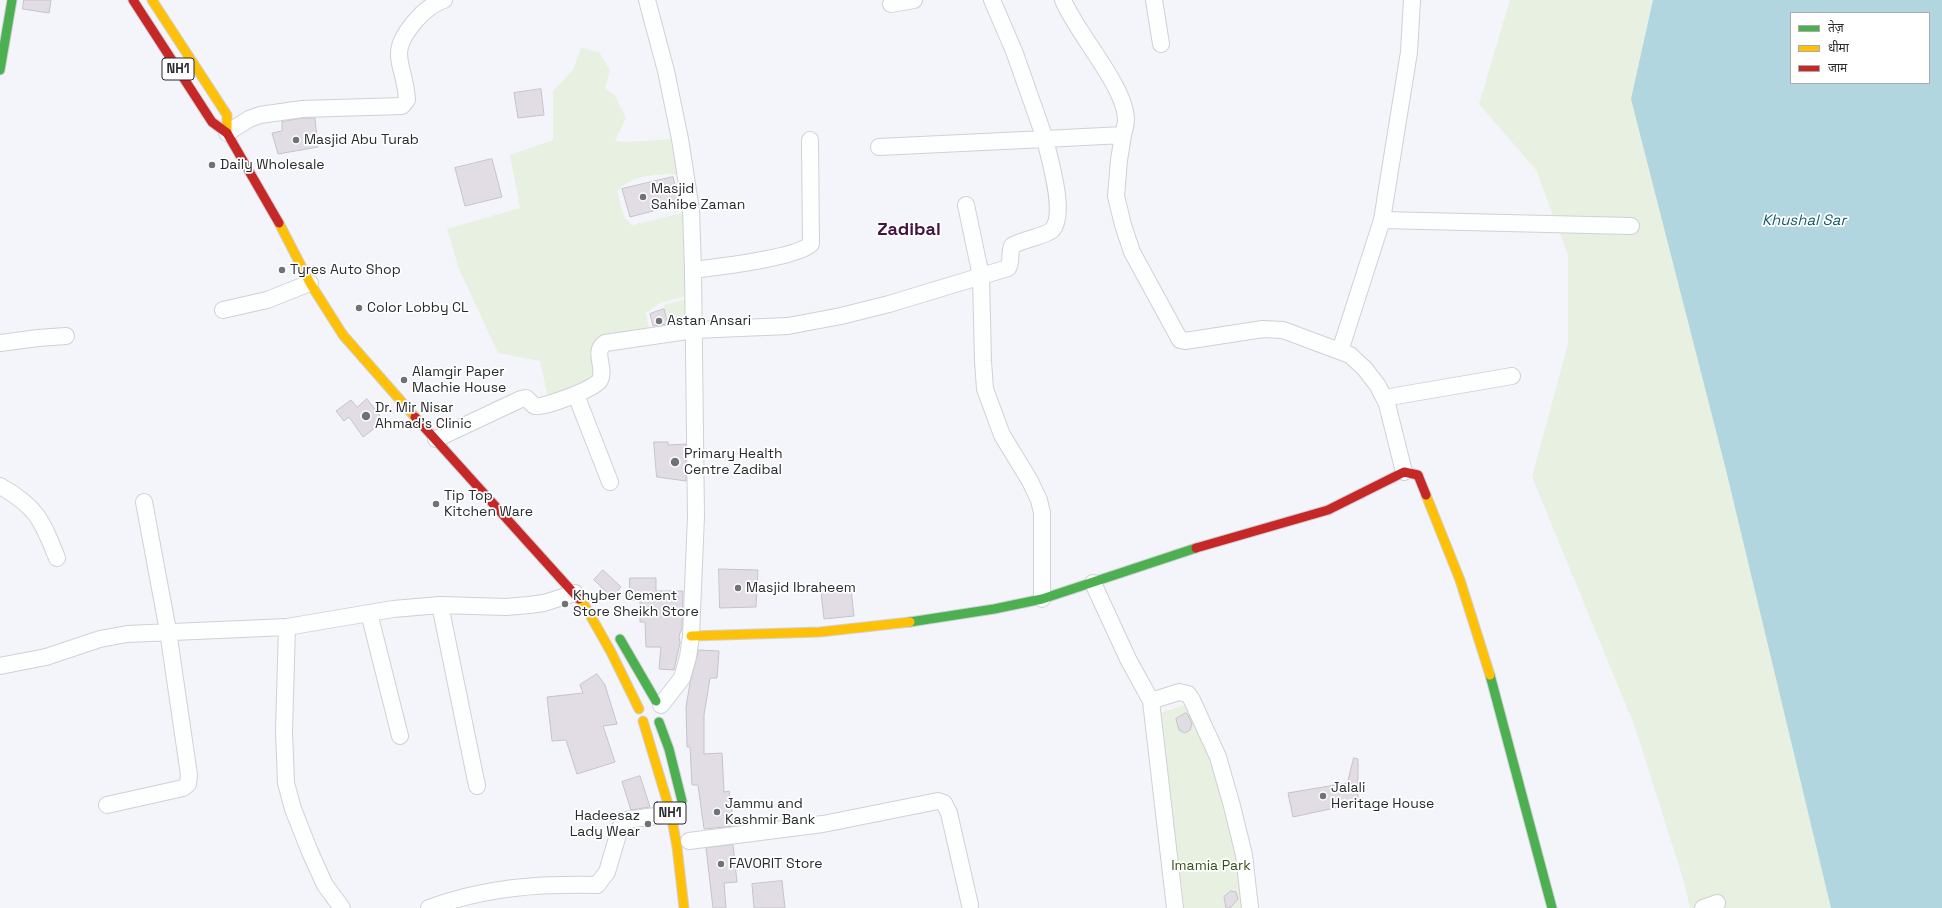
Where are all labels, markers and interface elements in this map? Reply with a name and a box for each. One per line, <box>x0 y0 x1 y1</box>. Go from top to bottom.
legend <box>1790 12 1930 84</box>
text: तेज़ <box>1828 20 1844 36</box>
text: धीमा <box>1828 40 1849 56</box>
road number: NH1 <box>162 58 194 80</box>
text: जाम <box>1828 60 1847 76</box>
place label: Masjid Abu Turab <box>304 132 419 148</box>
marker: Masjid Abu Turab <box>291 135 301 145</box>
place label: Daily Wholesale <box>220 157 325 173</box>
marker: Daily Wholesale <box>207 160 217 170</box>
place label: Masjid Sahibe Zaman <box>651 181 745 214</box>
marker: Masjid Sahibe Zaman <box>638 192 648 202</box>
water label: Khushal Sar <box>1762 212 1846 230</box>
district label: Zadibal <box>877 219 941 241</box>
place label: Tyres Auto Shop <box>290 262 401 278</box>
marker: Tyres Auto Shop <box>277 265 287 275</box>
place label: Color Lobby CL <box>367 300 469 316</box>
marker: Color Lobby CL <box>354 303 364 313</box>
place label: Astan Ansari <box>667 313 751 329</box>
marker: Astan Ansari <box>654 316 664 326</box>
place label: Alamgir Paper Machie House <box>412 364 506 396</box>
marker: Alamgir Paper Machie House <box>399 375 409 385</box>
place label: Dr. Mir Nisar Ahmad's Clinic <box>375 400 472 432</box>
marker: Dr. Mir Nisar Ahmad's Clinic <box>360 410 372 422</box>
place label: Primary Health Centre Zadibal <box>684 446 783 478</box>
marker: Primary Health Centre Zadibal <box>669 456 681 468</box>
place label: Tip Top Kitchen Ware <box>444 488 533 520</box>
marker: Tip Top Kitchen Ware <box>431 499 441 509</box>
place label: Masjid Ibraheem <box>746 580 856 596</box>
marker: Masjid Ibraheem <box>733 583 743 593</box>
place label: Khyber Cement Store Sheikh Store <box>573 588 699 620</box>
marker: Khyber Cement Store Sheikh Store <box>560 599 570 609</box>
place label: Jalali Heritage House <box>1331 780 1434 812</box>
marker: Jalali Heritage House <box>1318 791 1328 801</box>
place label: Jammu and Kashmir Bank <box>725 796 815 828</box>
road number: NH1 <box>654 802 686 824</box>
marker: Jammu and Kashmir Bank <box>712 807 722 817</box>
place label: Hadeesaz Lady Wear <box>570 808 640 840</box>
marker: Hadeesaz Lady Wear <box>643 819 653 829</box>
place label: FAVORIT Store <box>729 856 823 872</box>
park label: Imamia Park <box>1171 858 1251 874</box>
marker: FAVORIT Store <box>716 859 726 869</box>

